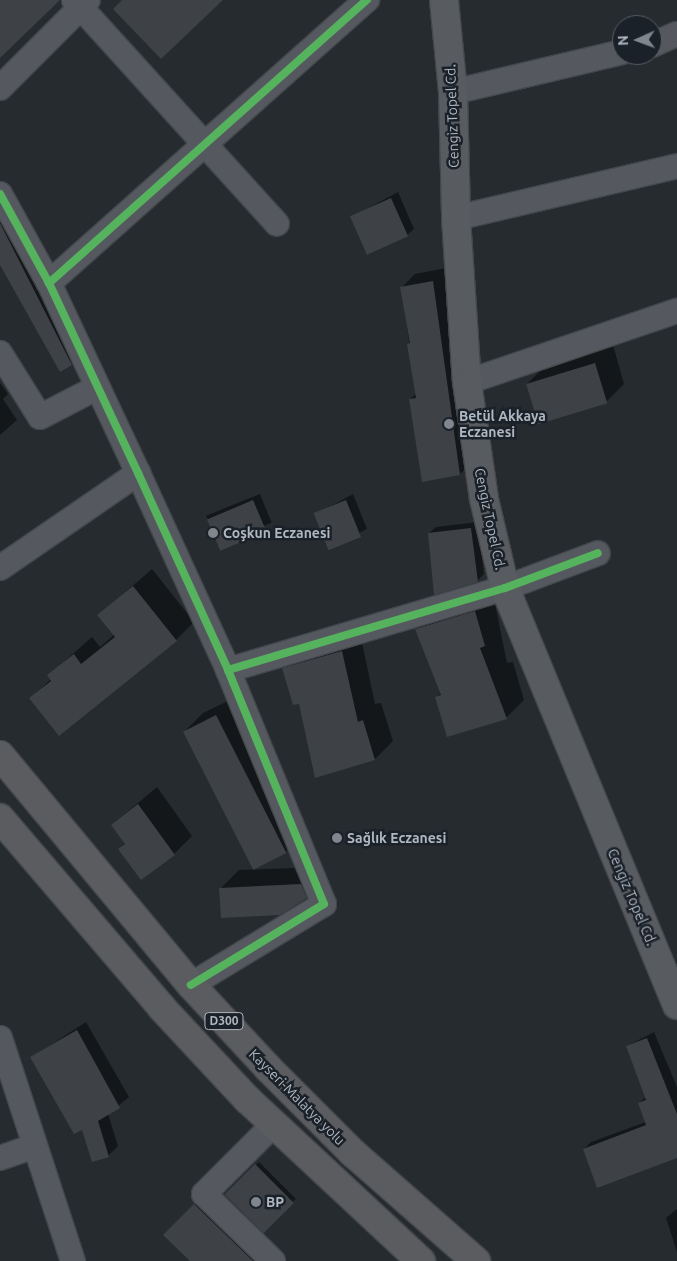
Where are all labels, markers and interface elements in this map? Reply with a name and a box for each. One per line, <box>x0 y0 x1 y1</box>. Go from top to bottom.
north arrow <box>612 15 662 65</box>
text: N <box>615 35 631 46</box>
street label: Cengiz Topel Cd. <box>442 64 462 168</box>
place label: Betül Akkaya Eczanesi <box>459 408 546 441</box>
marker: Betül Akkaya Eczanesi <box>443 418 455 430</box>
street label: Cengiz Topel Cd. <box>471 467 509 571</box>
place label: Coşkun Eczanesi <box>223 525 330 541</box>
marker: Coşkun Eczanesi <box>207 527 219 539</box>
place label: Sağlık Eczanesi <box>347 830 446 846</box>
marker: Sağlık Eczanesi <box>331 832 343 844</box>
street label: Cengiz Topel Cd. <box>604 846 660 948</box>
road number: D300 <box>204 1011 244 1030</box>
street label: Kayseri-Malatya yolu <box>246 1046 348 1148</box>
place label: BP <box>266 1194 284 1210</box>
marker: BP <box>250 1196 262 1208</box>

